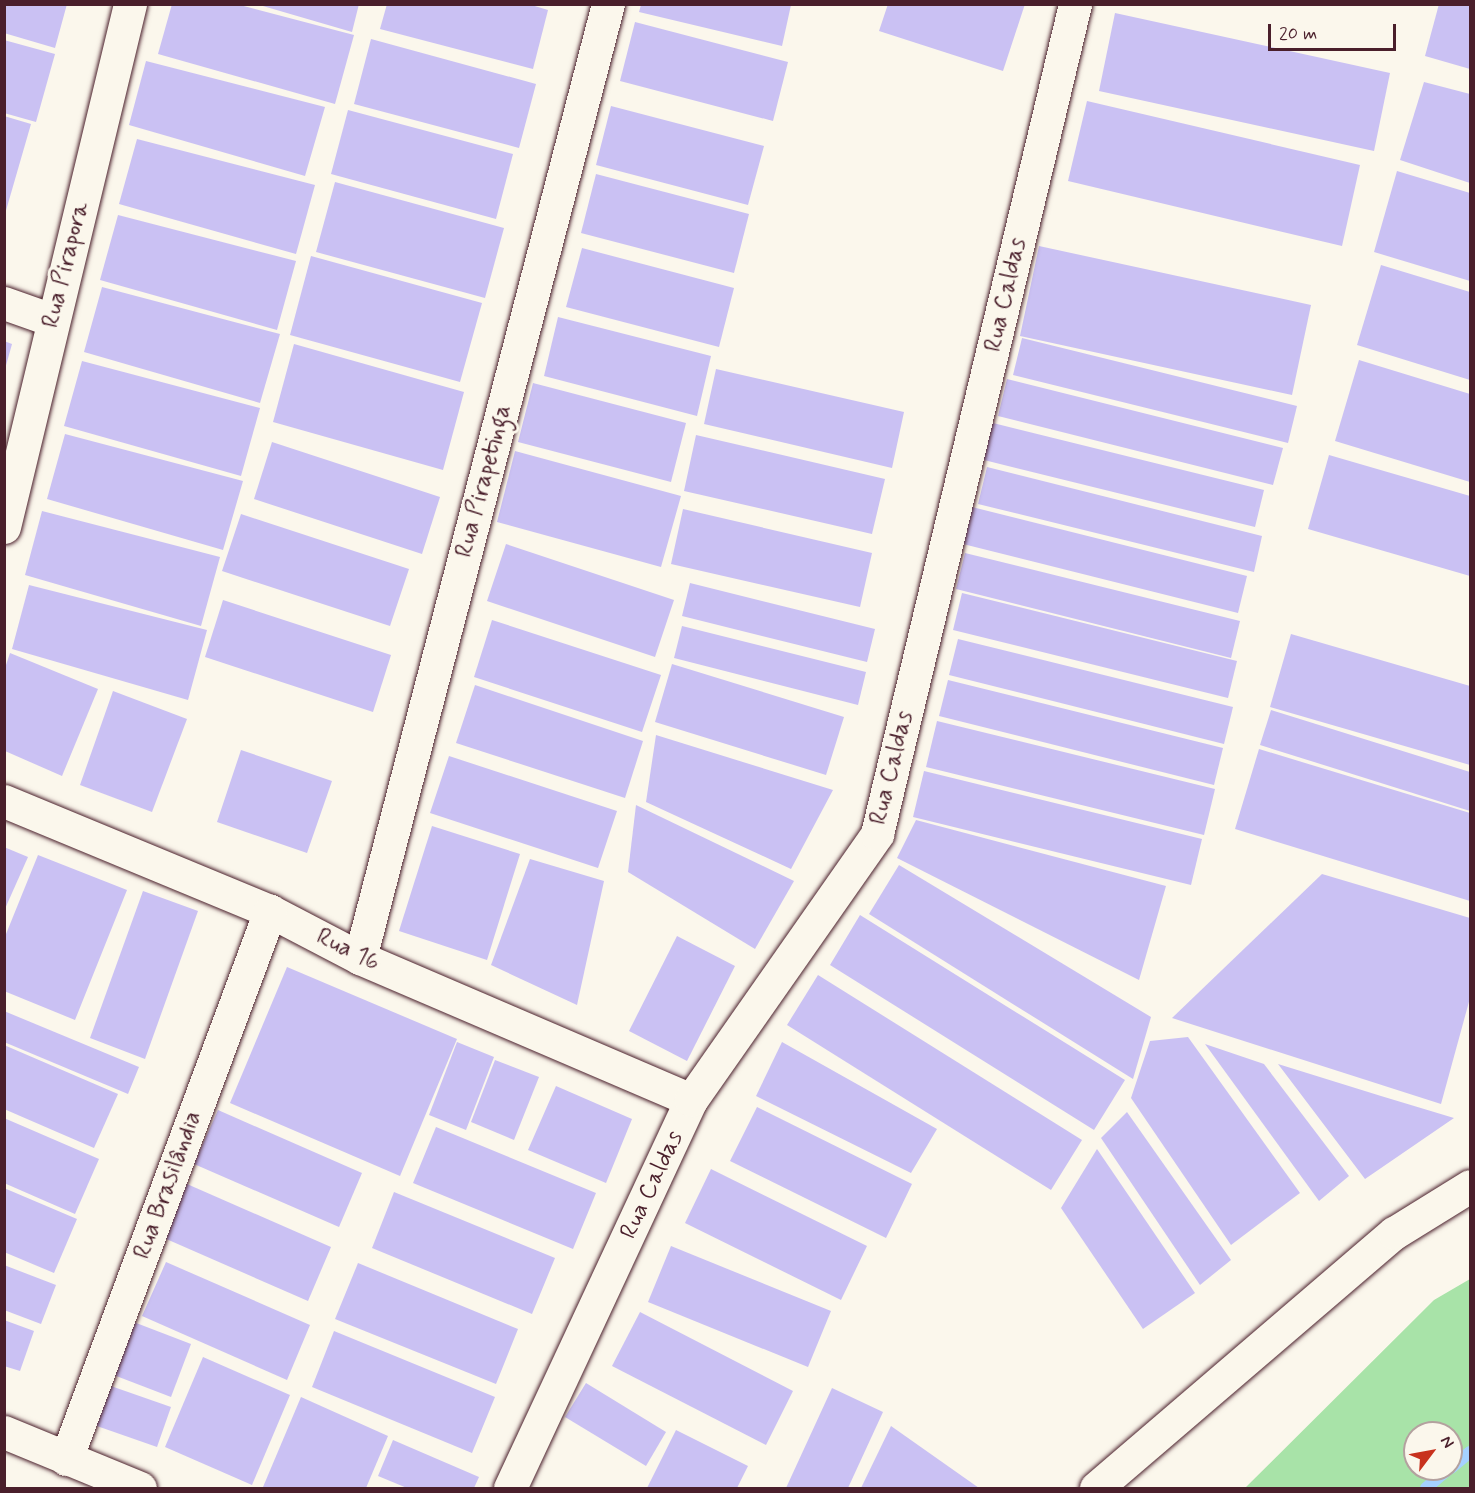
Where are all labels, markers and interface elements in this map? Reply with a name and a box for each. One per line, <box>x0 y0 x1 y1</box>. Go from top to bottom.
scale bar <box>1271 12 1398 50</box>
text: 20 m <box>1279 22 1317 46</box>
street label: Rua Pirapora <box>37 201 95 329</box>
street label: Rua Caldas <box>979 237 1033 353</box>
street label: Rua Pirapetinga <box>450 403 518 559</box>
street label: Rua Caldas <box>864 710 920 826</box>
street label: Rua 16 <box>312 922 384 978</box>
street label: Rua Brasilândia <box>128 1108 208 1262</box>
street label: Rua Caldas <box>615 1128 689 1242</box>
north arrow <box>1403 1421 1463 1481</box>
text: N <box>1435 1432 1459 1452</box>

